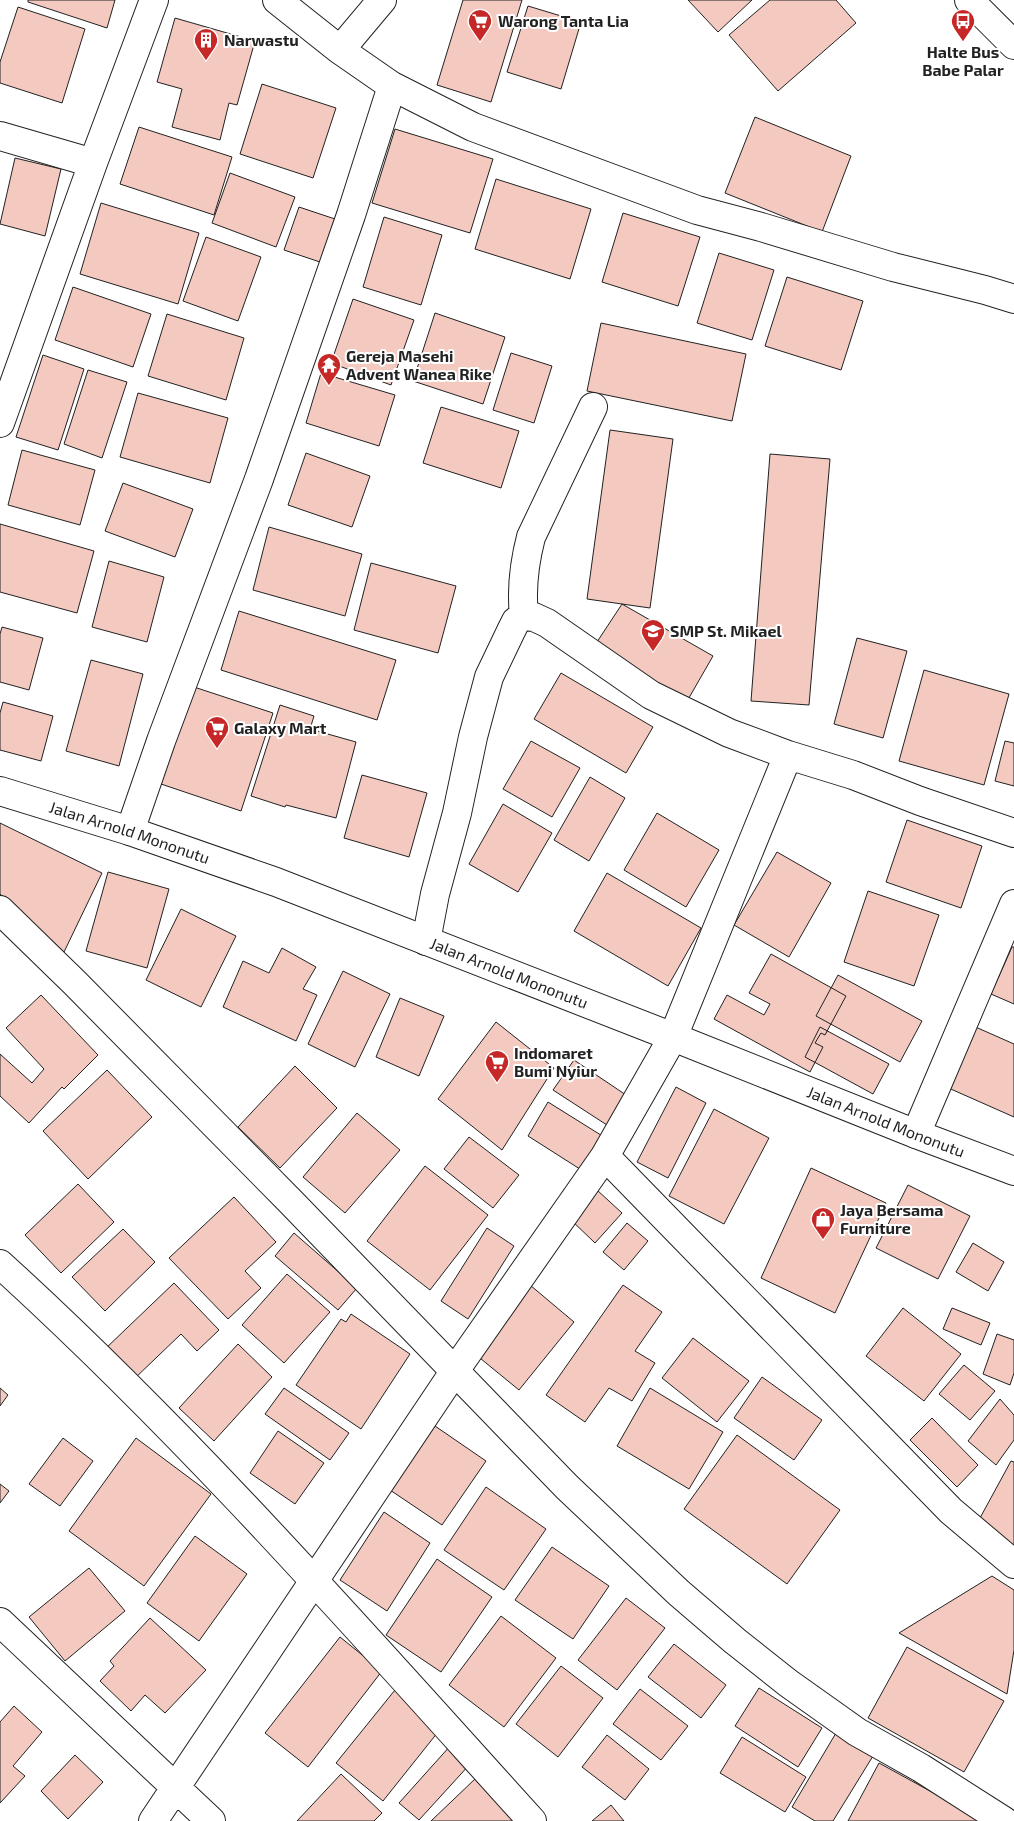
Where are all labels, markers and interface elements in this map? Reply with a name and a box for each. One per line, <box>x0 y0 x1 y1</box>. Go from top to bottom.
supermarket icon: Warong Tanta Lia <box>467 8 493 42</box>
bus stop icon: Halte Bus Babe Palar <box>950 8 976 42</box>
place label: Warong Tanta Lia <box>498 11 629 30</box>
building icon: Narwastu <box>193 27 219 61</box>
place label: Narwastu <box>224 30 299 49</box>
place label: Halte Bus Babe Palar <box>922 42 1004 79</box>
place label: Gereja Masehi Advent Wanea Rike <box>346 346 492 383</box>
temple icon: Gereja Masehi Advent Wanea Rike <box>316 352 342 386</box>
school or university icon: SMP St. Mikael <box>640 618 666 652</box>
place label: SMP St. Mikael <box>670 621 782 640</box>
supermarket icon: Galaxy Mart <box>204 715 230 749</box>
place label: Galaxy Mart <box>234 718 327 738</box>
street label: Jalan Arnold Mononutu <box>47 797 212 867</box>
street label: Jalan Arnold Mononutu <box>428 933 591 1012</box>
place label: Indomaret Bumi Nyiur <box>514 1043 597 1081</box>
supermarket icon: Indomaret Bumi Nyiur <box>484 1049 510 1083</box>
street label: Jalan Arnold Mononutu <box>805 1082 968 1161</box>
place label: Jaya Bersama Furniture <box>840 1200 943 1237</box>
shop icon: Jaya Bersama Furniture <box>810 1206 836 1240</box>

